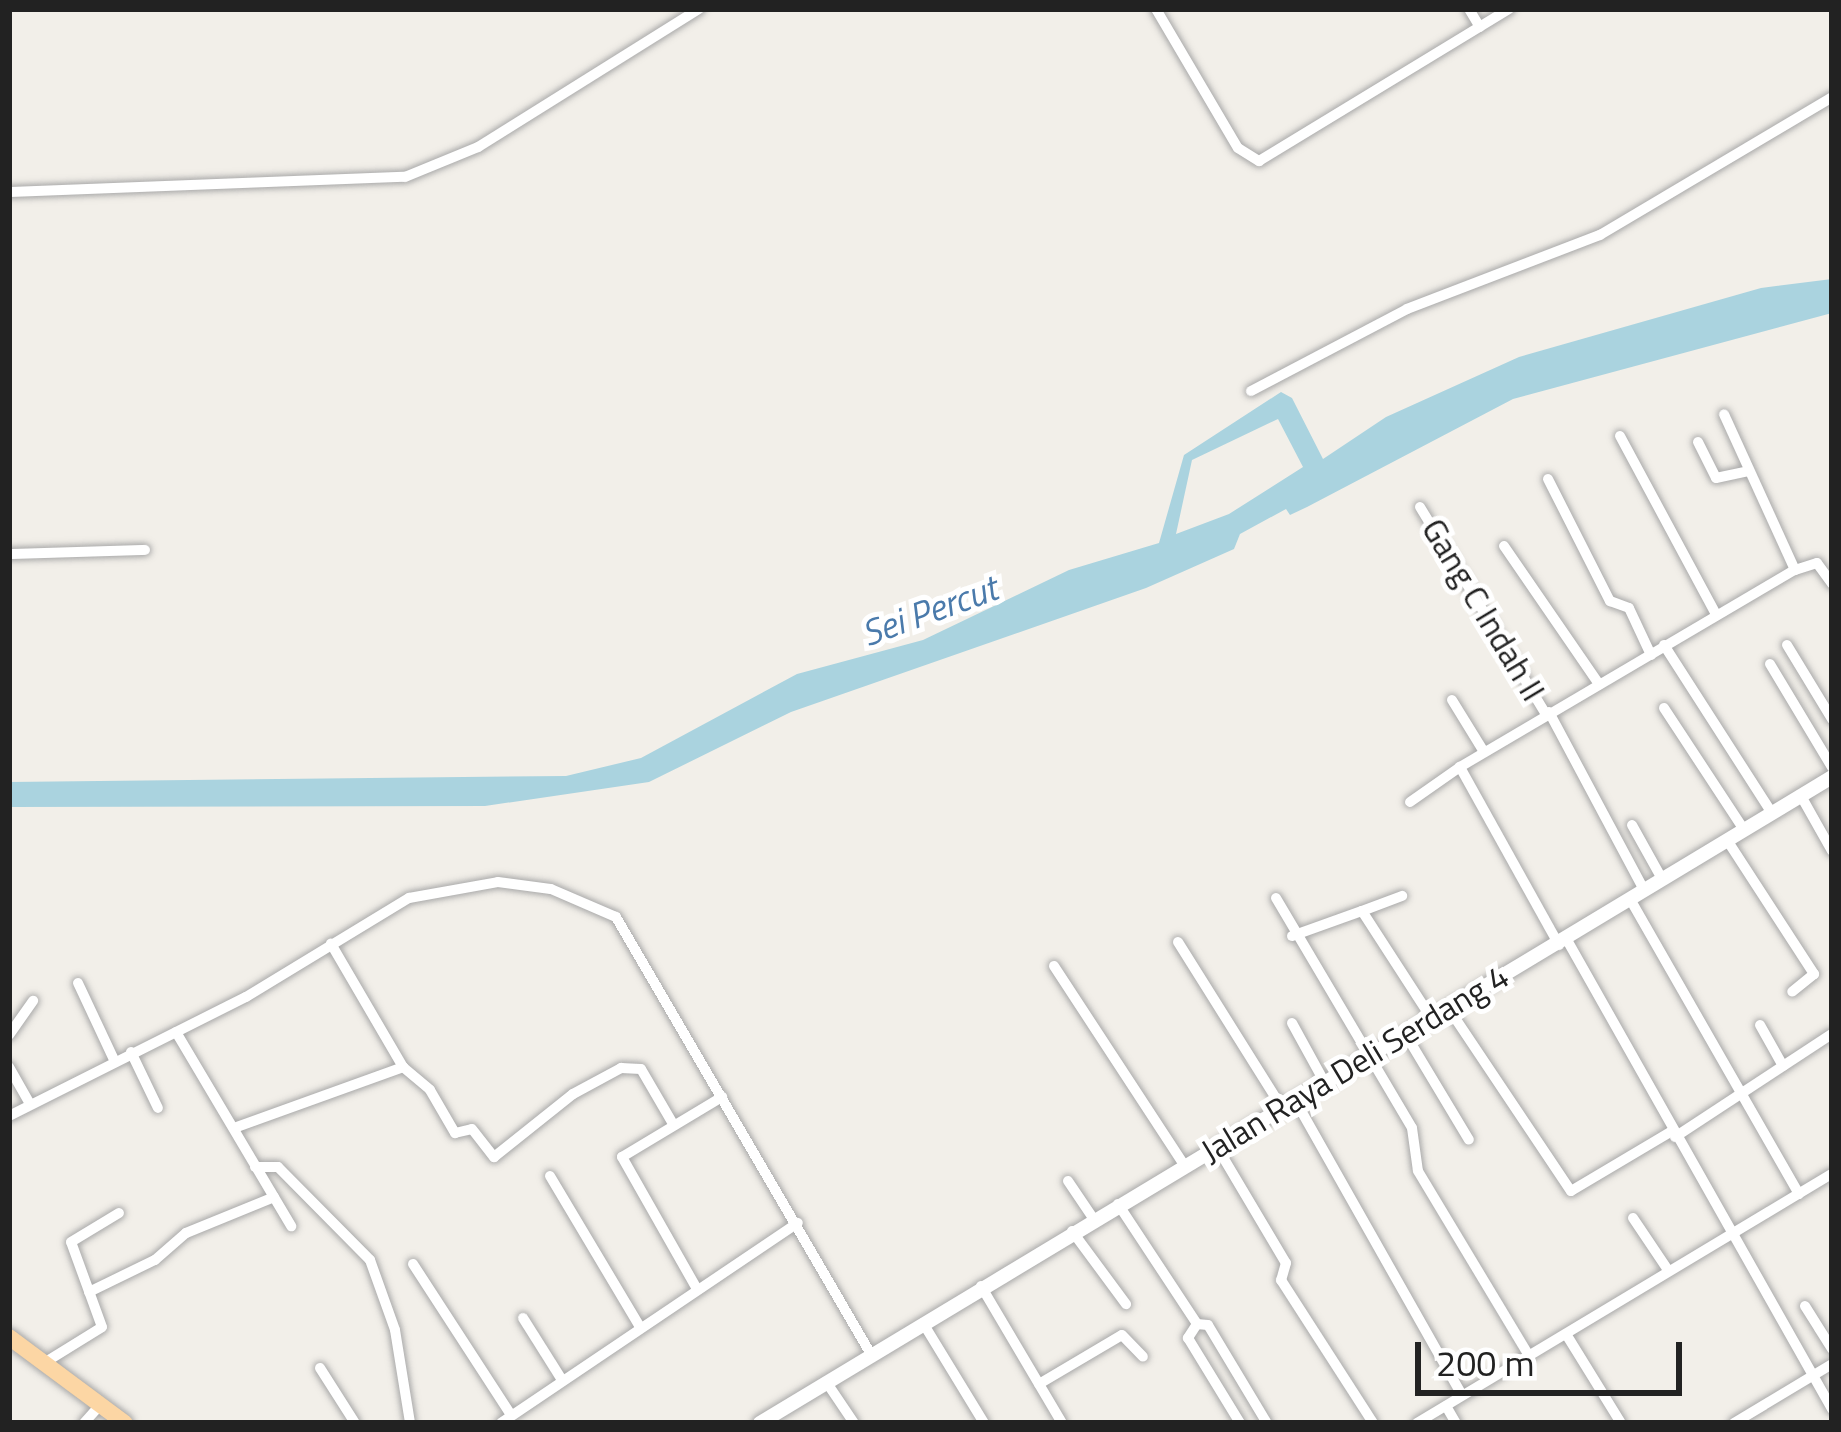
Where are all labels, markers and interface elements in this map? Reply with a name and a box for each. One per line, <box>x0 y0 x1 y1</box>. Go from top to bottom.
street label: Gang C Indah II <box>1413 512 1553 708</box>
water label: Sei Percut <box>855 566 1003 654</box>
street label: Jalan Raya Deli Serdang 4 <box>1194 957 1516 1171</box>
scale bar <box>1421 1318 1688 1392</box>
text: 200 m <box>1436 1335 1535 1390</box>

